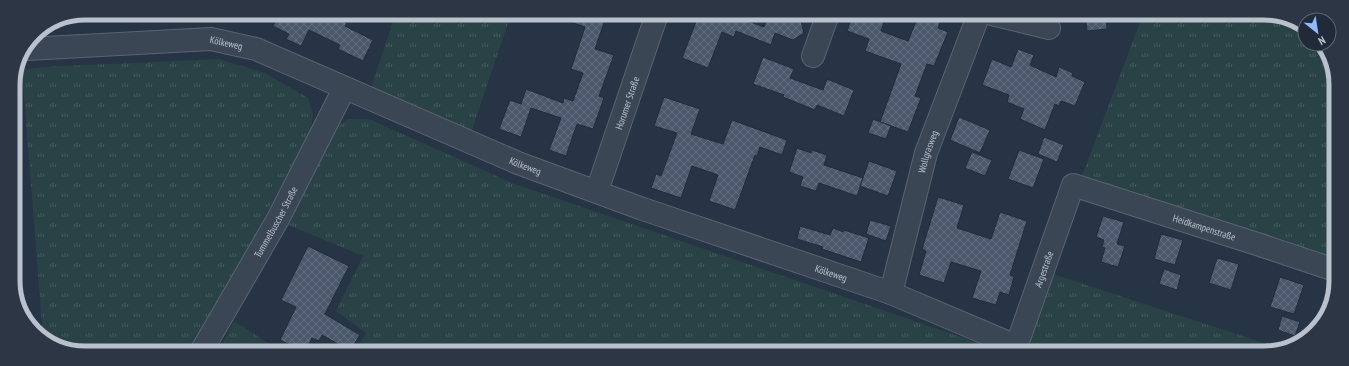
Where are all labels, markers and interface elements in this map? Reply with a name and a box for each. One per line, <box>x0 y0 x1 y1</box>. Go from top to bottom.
north arrow <box>1297 12 1337 52</box>
street label: Kölkeweg <box>209 33 244 53</box>
text: N <box>1316 33 1328 48</box>
street label: Horumer Straße <box>612 75 642 131</box>
street label: Wollgrasweg <box>915 129 941 174</box>
street label: Kölkeweg <box>507 154 543 178</box>
street label: Tummelbuscher Straße <box>251 184 301 260</box>
street label: Heidkampenstraße <box>1171 211 1237 244</box>
street label: Argestraße <box>1032 249 1056 289</box>
street label: Kölkeweg <box>813 262 849 285</box>

